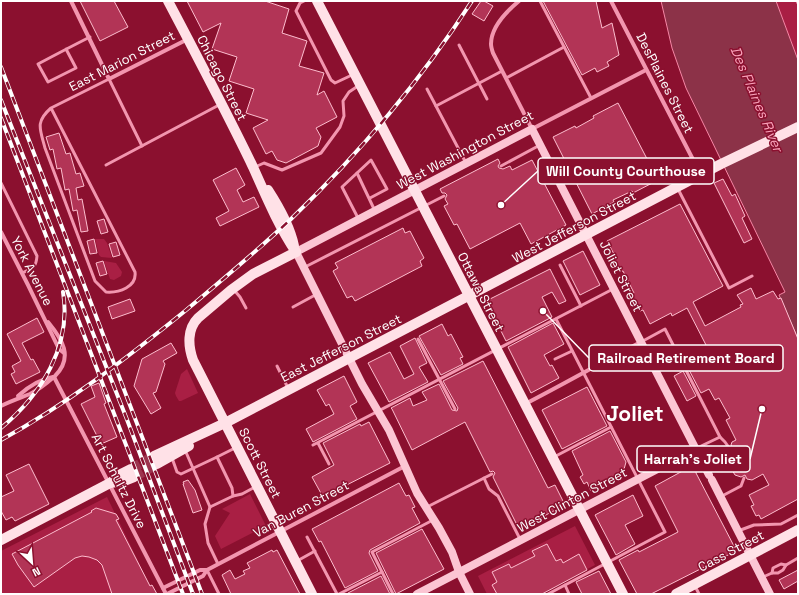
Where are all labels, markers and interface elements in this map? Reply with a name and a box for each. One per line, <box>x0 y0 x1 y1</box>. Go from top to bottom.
street label: East Marion Street <box>66 27 178 95</box>
street label: DesPlaines Street <box>632 30 698 136</box>
street label: Chicago Street <box>193 32 251 124</box>
water label: Des Plaines River <box>727 44 788 156</box>
street label: West Washington Street <box>394 107 536 193</box>
callout: Will County Courthouse <box>538 158 714 184</box>
text: Will County Courthouse <box>546 162 706 180</box>
street label: West Jefferson Street <box>509 187 639 267</box>
street label: York Avenue <box>7 233 57 309</box>
street label: Joliet Street <box>596 237 646 315</box>
street label: Ottawa Street <box>454 249 508 335</box>
street label: East Jefferson Street <box>278 310 404 386</box>
callout: Railroad Retirement Board <box>589 345 783 371</box>
text: Railroad Retirement Board <box>597 349 775 367</box>
district label: Joliet <box>606 400 664 427</box>
street label: Scott Street <box>235 425 285 501</box>
street label: Art Schultz Drive <box>88 431 150 531</box>
callout: Harrah's Joliet <box>637 446 750 472</box>
text: Harrah's Joliet <box>644 450 742 468</box>
street label: West Clinton Street <box>514 464 630 536</box>
street label: Van Buren Street <box>250 477 352 541</box>
street label: Cass Street <box>695 526 767 576</box>
north arrow <box>12 543 52 583</box>
text: N <box>30 564 43 580</box>

